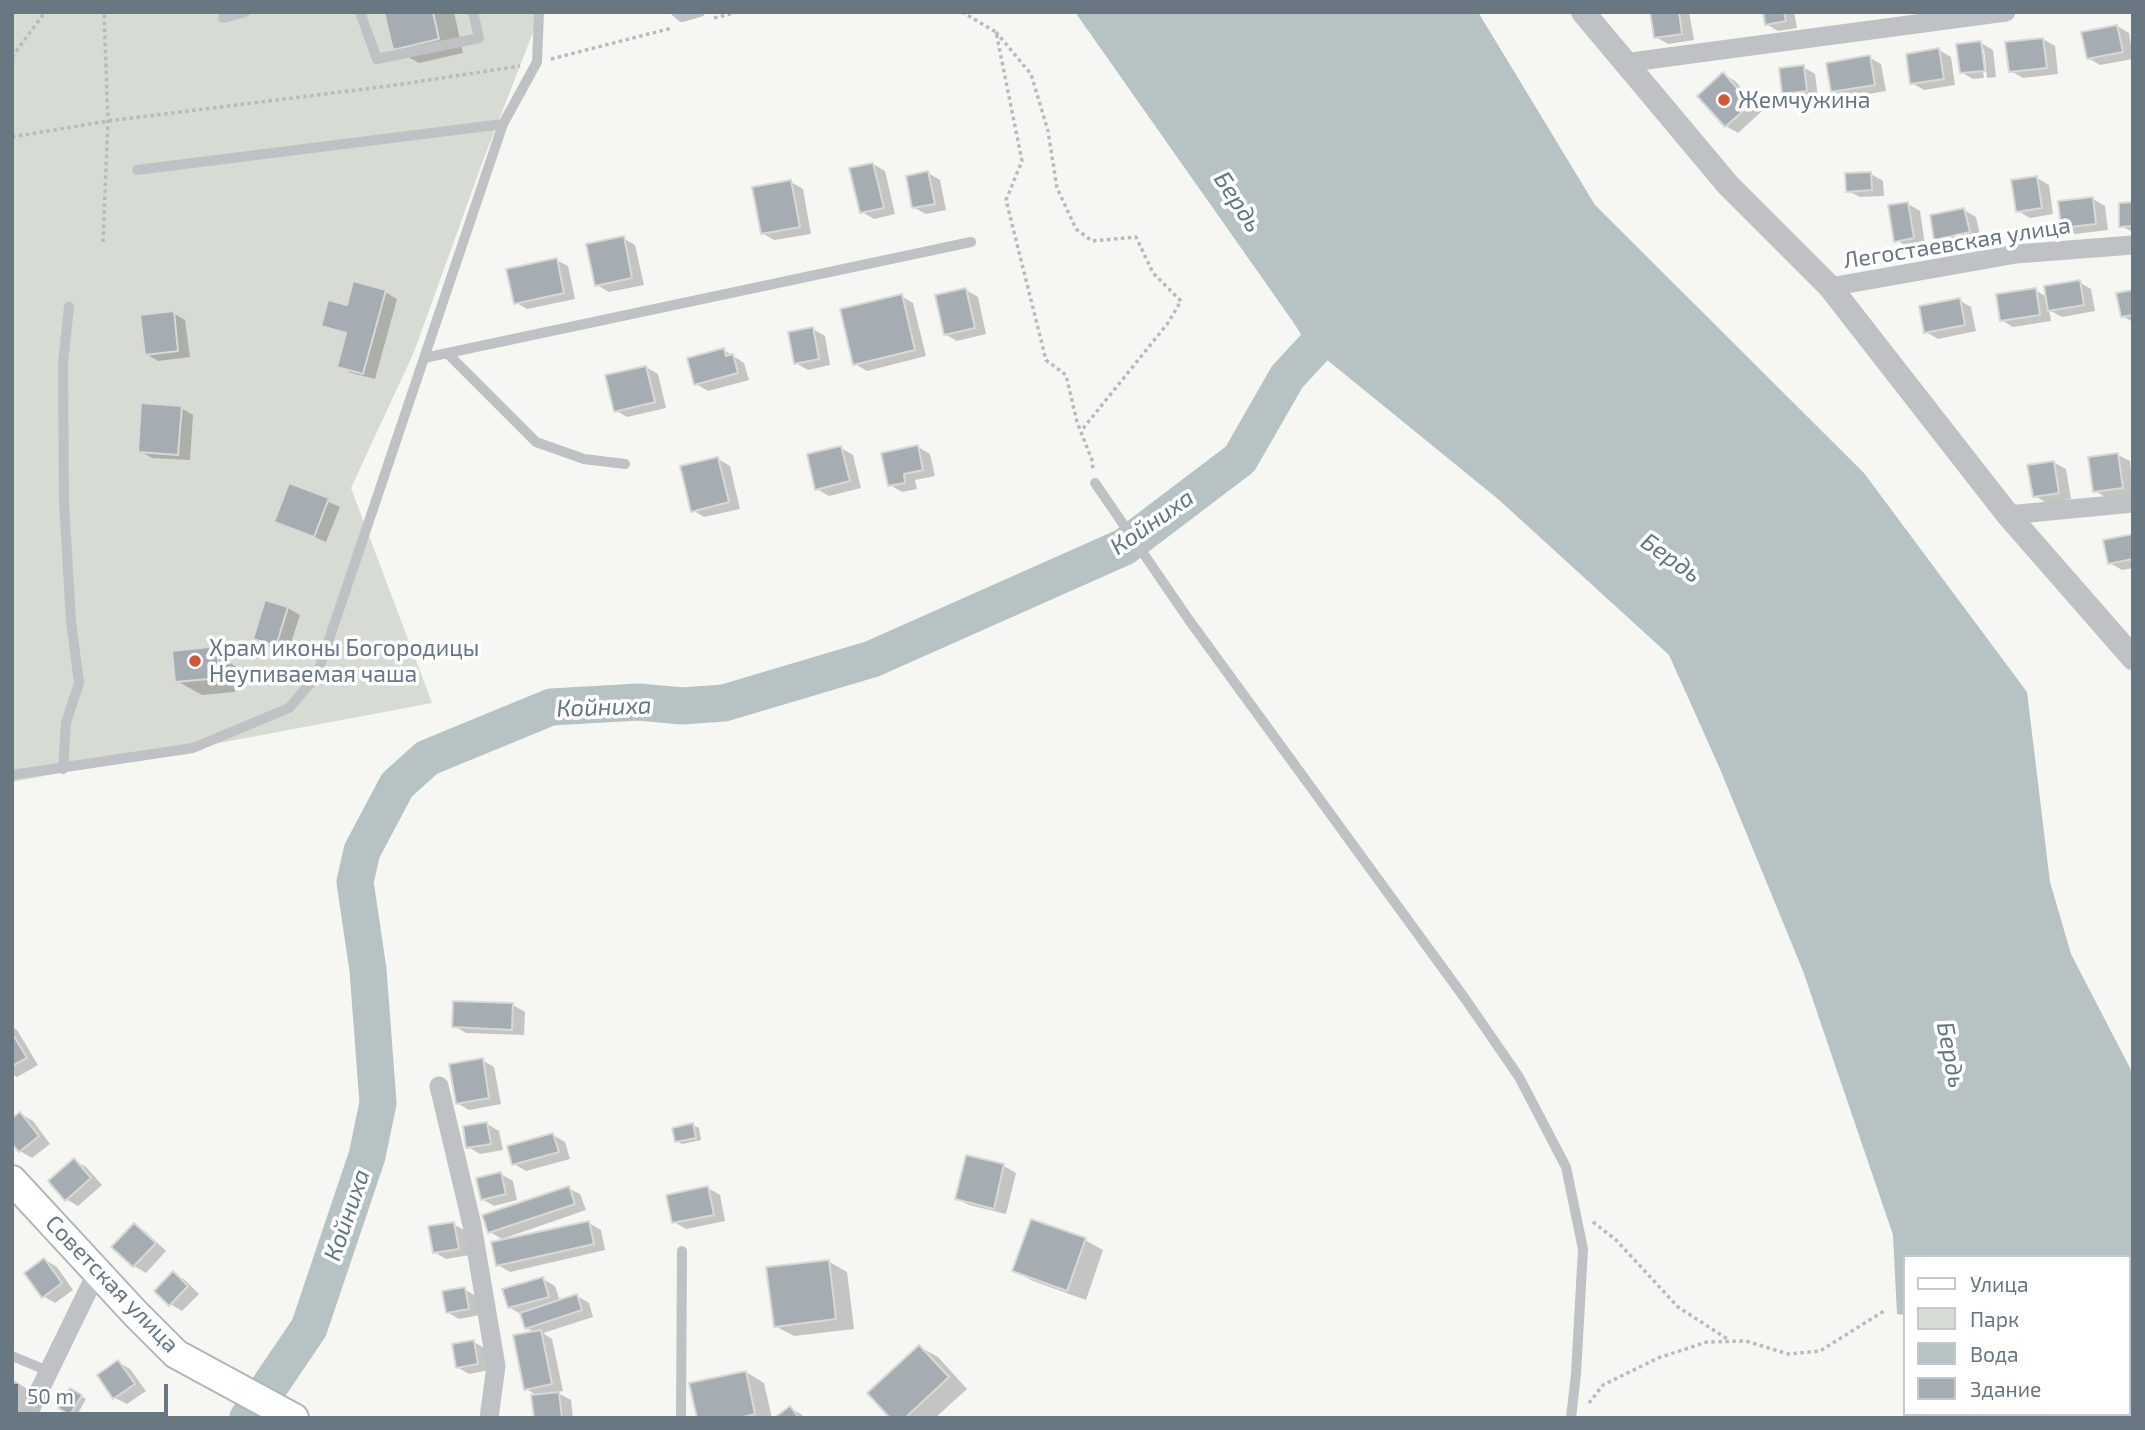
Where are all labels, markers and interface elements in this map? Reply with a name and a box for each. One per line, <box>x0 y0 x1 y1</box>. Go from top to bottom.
place label: Жемчужина <box>1738 86 1871 114</box>
marker: Жемчужина <box>1716 92 1732 108</box>
water label: Бердь <box>1208 166 1268 238</box>
street label: Легостаевская улица <box>1841 211 2073 275</box>
water label: Койниха <box>1105 483 1199 561</box>
water label: Бердь <box>1635 527 1707 589</box>
place label: Храм иконы Богородицы Неупиваемая чаша <box>209 634 479 688</box>
marker: Храм иконы Богородицы Неупиваемая чаша <box>187 653 203 669</box>
water label: Койниха <box>556 691 652 723</box>
water label: Бердь <box>1930 1019 1972 1091</box>
water label: Койниха <box>318 1165 376 1265</box>
street label: Советская улица <box>40 1210 184 1358</box>
legend <box>1904 1255 2131 1416</box>
text: Улица <box>1970 1271 2029 1296</box>
text: Парк <box>1970 1306 2019 1331</box>
text: Вода <box>1970 1341 2019 1366</box>
scale bar <box>18 1370 172 1414</box>
text: Здание <box>1970 1376 2041 1401</box>
text: 50 m <box>27 1383 74 1408</box>

